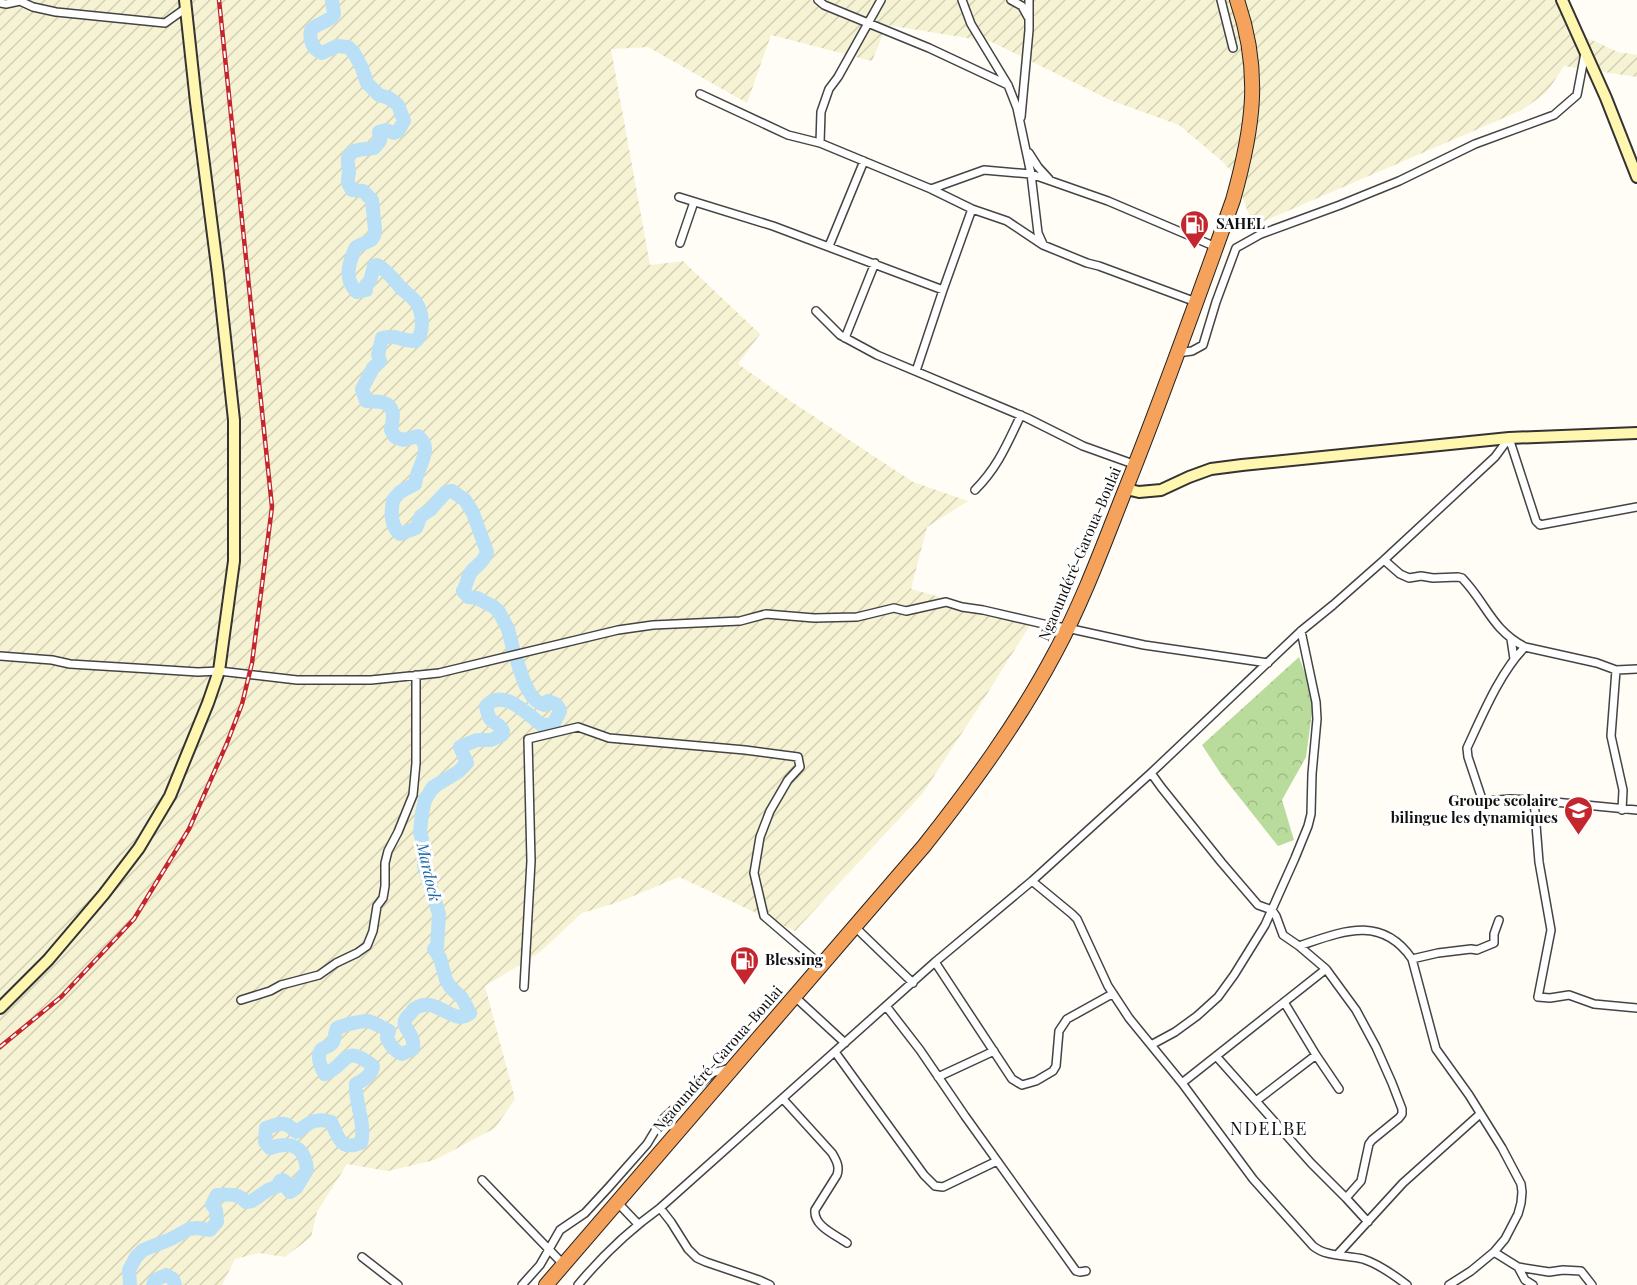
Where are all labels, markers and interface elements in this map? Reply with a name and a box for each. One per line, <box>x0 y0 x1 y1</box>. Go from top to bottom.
fuel station icon: SAHEL <box>1179 208 1211 250</box>
place label: SAHEL <box>1216 213 1265 233</box>
street label: Ngaoundéré-Garoua-Boulai <box>1033 463 1125 644</box>
place label: Groupe scolaire bilingue les dynamiques <box>1391 790 1558 827</box>
school or university icon: Groupe scolaire bilingue les dynamiques <box>1563 794 1595 836</box>
water label: Mardock <box>412 839 446 903</box>
fuel station icon: Blessing <box>728 944 760 986</box>
place label: Blessing <box>765 949 824 969</box>
street label: Ngaoundéré-Garoua-Boulai <box>648 981 787 1136</box>
district label: NDELBE <box>1230 1116 1308 1140</box>

